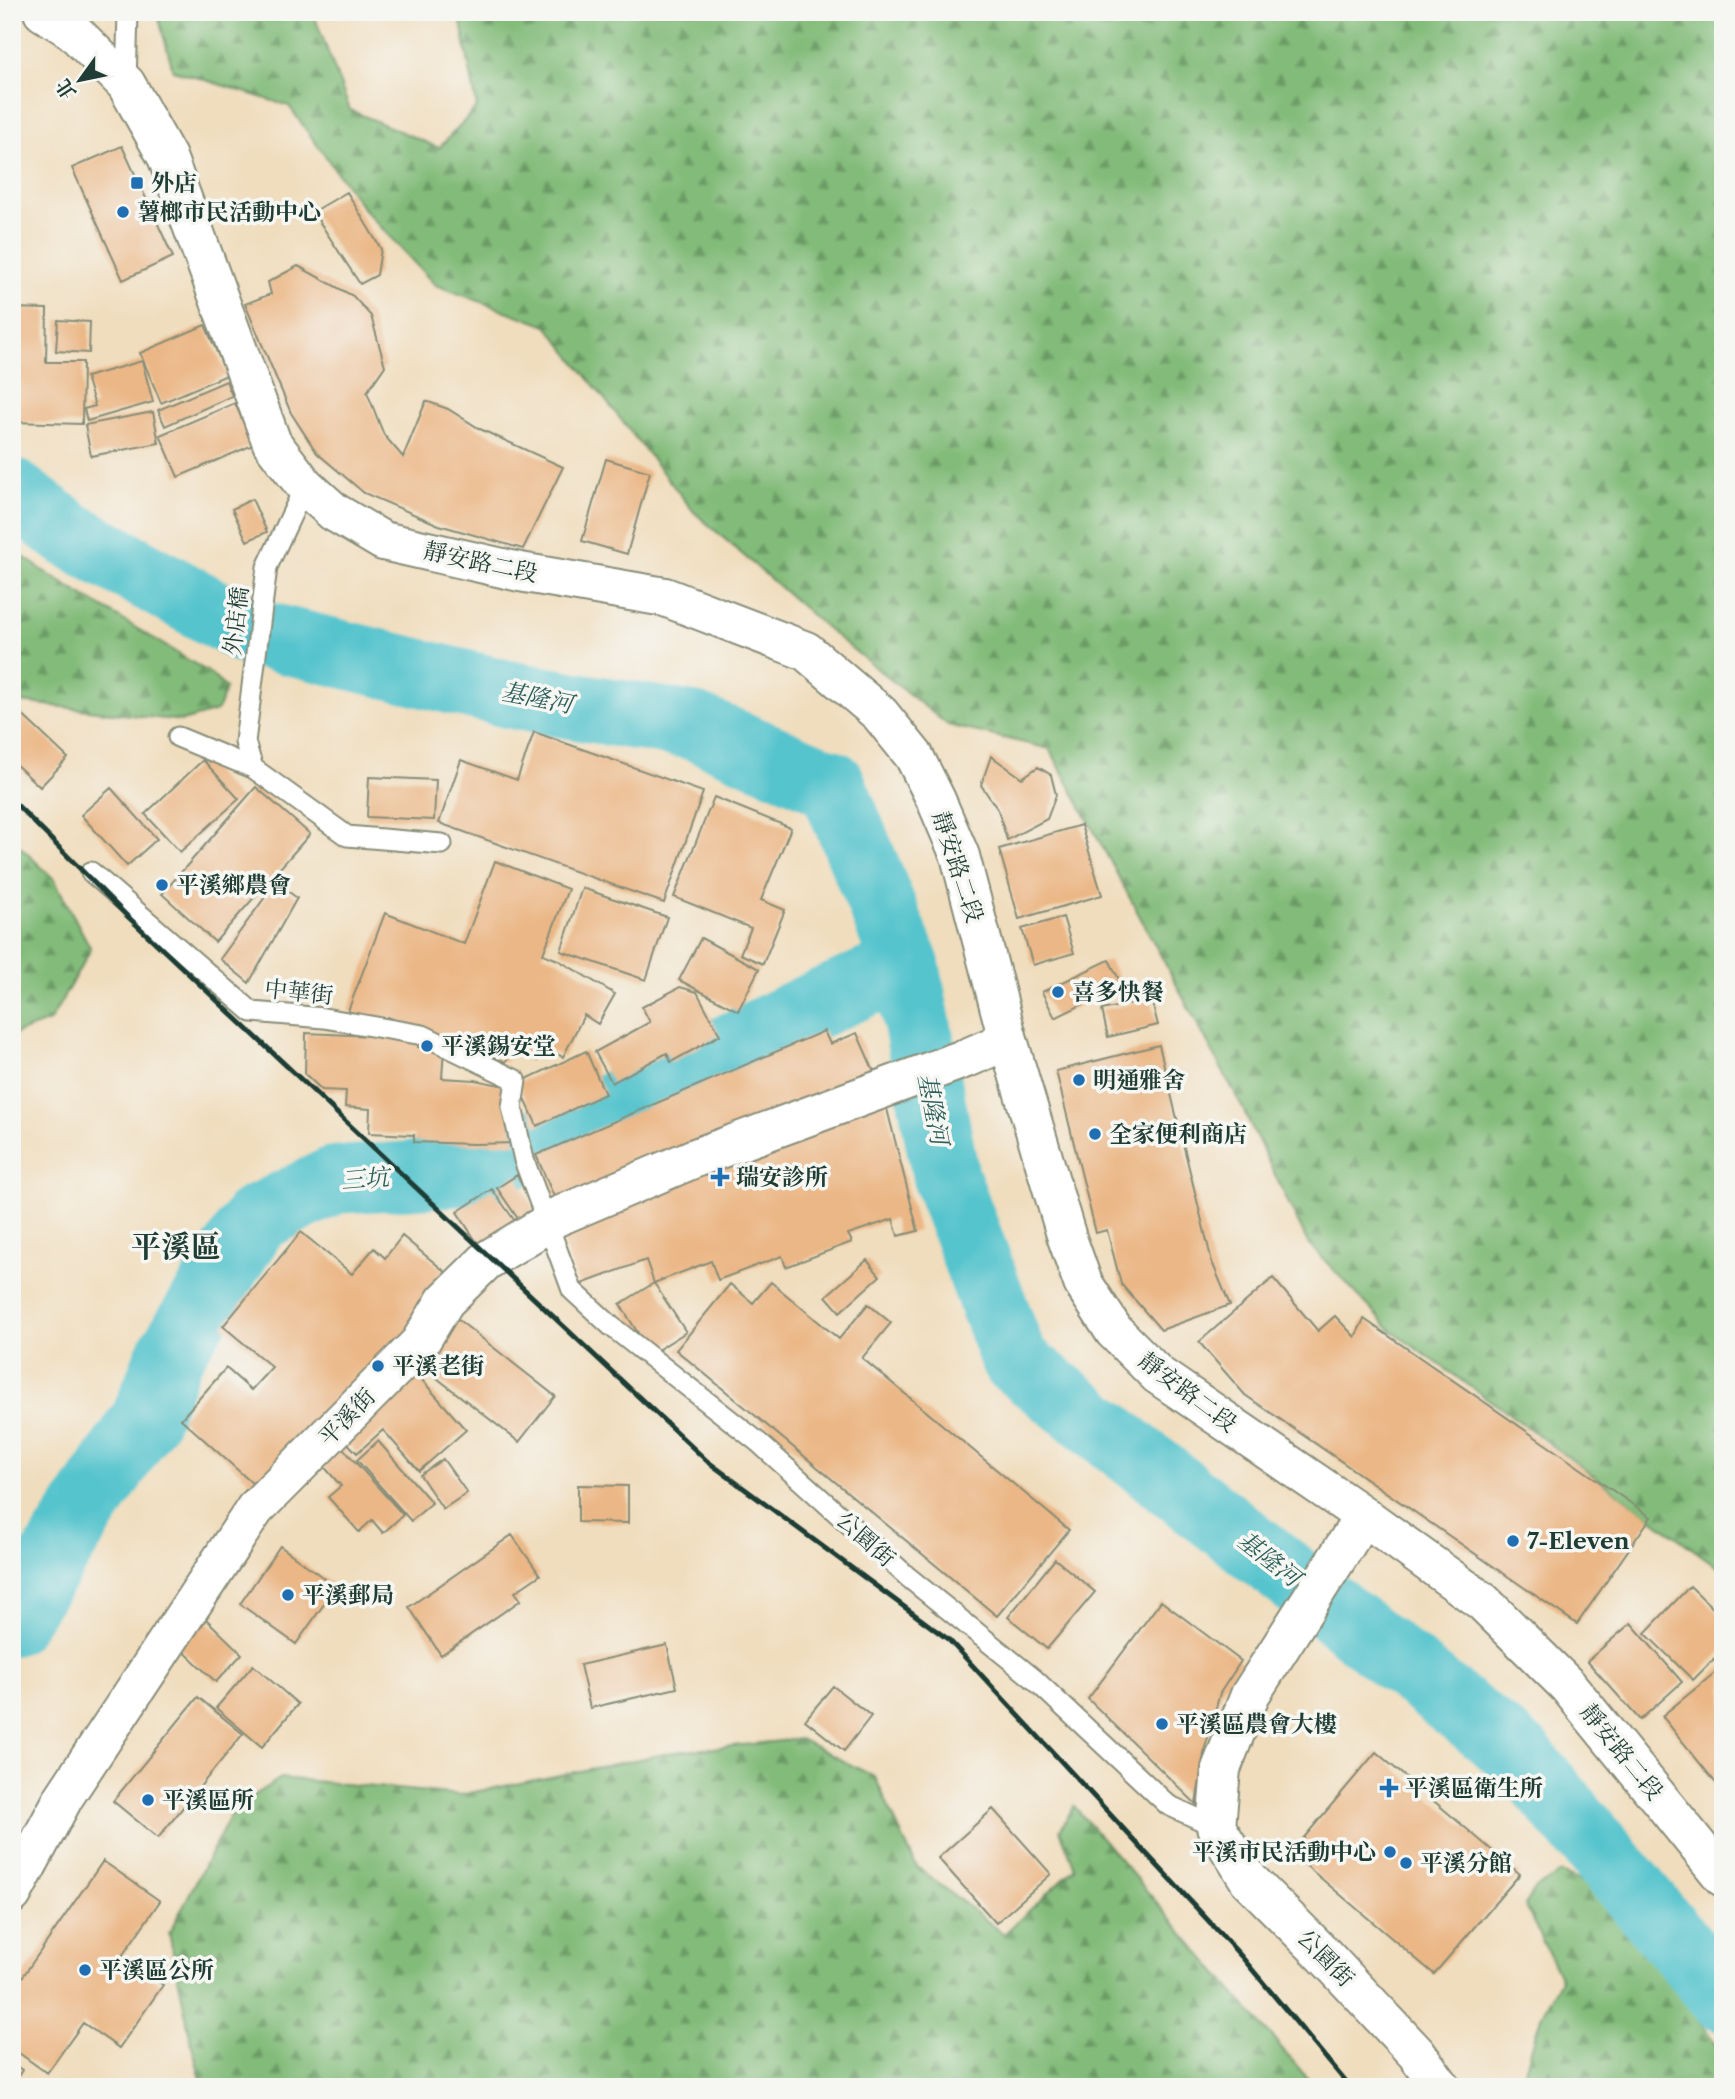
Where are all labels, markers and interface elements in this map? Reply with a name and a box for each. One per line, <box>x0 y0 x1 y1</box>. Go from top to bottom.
north arrow <box>46 46 116 116</box>
text: 北 <box>51 75 81 103</box>
place label: 外店 <box>151 169 197 197</box>
marker: 外店 <box>129 175 145 191</box>
place label: 薯榔市民活動中心 <box>137 198 321 226</box>
marker: 薯榔市民活動中心 <box>115 204 131 220</box>
street label: 靜安路二段 <box>422 536 540 588</box>
street label: 外店橋 <box>218 585 254 657</box>
water label: 基隆河 <box>499 676 579 719</box>
street label: 靜安路二段 <box>927 808 989 926</box>
place label: 平溪鄉農會 <box>176 871 291 899</box>
marker: 平溪鄉農會 <box>154 877 170 893</box>
street label: 中華街 <box>263 974 335 1010</box>
place label: 喜多快餐 <box>1072 978 1164 1006</box>
marker: 喜多快餐 <box>1050 984 1066 1000</box>
place label: 平溪錫安堂 <box>441 1032 556 1060</box>
marker: 平溪錫安堂 <box>419 1038 435 1054</box>
place label: 明通雅舍 <box>1093 1066 1185 1094</box>
water label: 基隆河 <box>912 1071 955 1151</box>
marker: 明通雅舍 <box>1071 1072 1087 1088</box>
place label: 全家便利商店 <box>1109 1120 1247 1148</box>
marker: 全家便利商店 <box>1087 1126 1103 1142</box>
water label: 三坑 <box>340 1162 394 1195</box>
place label: 瑞安診所 <box>736 1163 828 1191</box>
marker: 瑞安診所 <box>710 1167 730 1187</box>
district label: 平溪區 <box>131 1228 221 1265</box>
street label: 靜安路二段 <box>1134 1346 1242 1438</box>
place label: 平溪老街 <box>392 1352 484 1380</box>
marker: 平溪老街 <box>370 1358 386 1374</box>
street label: 平溪街 <box>313 1382 381 1452</box>
street label: 公園街 <box>831 1506 901 1572</box>
water label: 基隆河 <box>1232 1525 1310 1595</box>
place label: 7-Eleven <box>1527 1527 1630 1555</box>
marker: 7-Eleven <box>1505 1533 1521 1549</box>
place label: 平溪郵局 <box>302 1581 394 1609</box>
marker: 平溪郵局 <box>280 1587 296 1603</box>
street label: 靜安路二段 <box>1575 1699 1669 1805</box>
place label: 平溪區農會大樓 <box>1176 1710 1337 1738</box>
marker: 平溪區農會大樓 <box>1154 1716 1170 1732</box>
place label: 平溪區衛生所 <box>1405 1774 1543 1802</box>
marker: 平溪區衛生所 <box>1379 1778 1399 1798</box>
place label: 平溪區所 <box>162 1786 254 1814</box>
marker: 平溪區所 <box>140 1792 156 1808</box>
place label: 平溪市民活動中心 <box>1192 1838 1376 1866</box>
marker: 平溪市民活動中心 <box>1382 1844 1398 1860</box>
place label: 平溪分館 <box>1420 1849 1512 1877</box>
marker: 平溪分館 <box>1398 1855 1414 1871</box>
street label: 公園街 <box>1292 1923 1360 1993</box>
place label: 平溪區公所 <box>99 1956 214 1984</box>
marker: 平溪區公所 <box>77 1962 93 1978</box>

